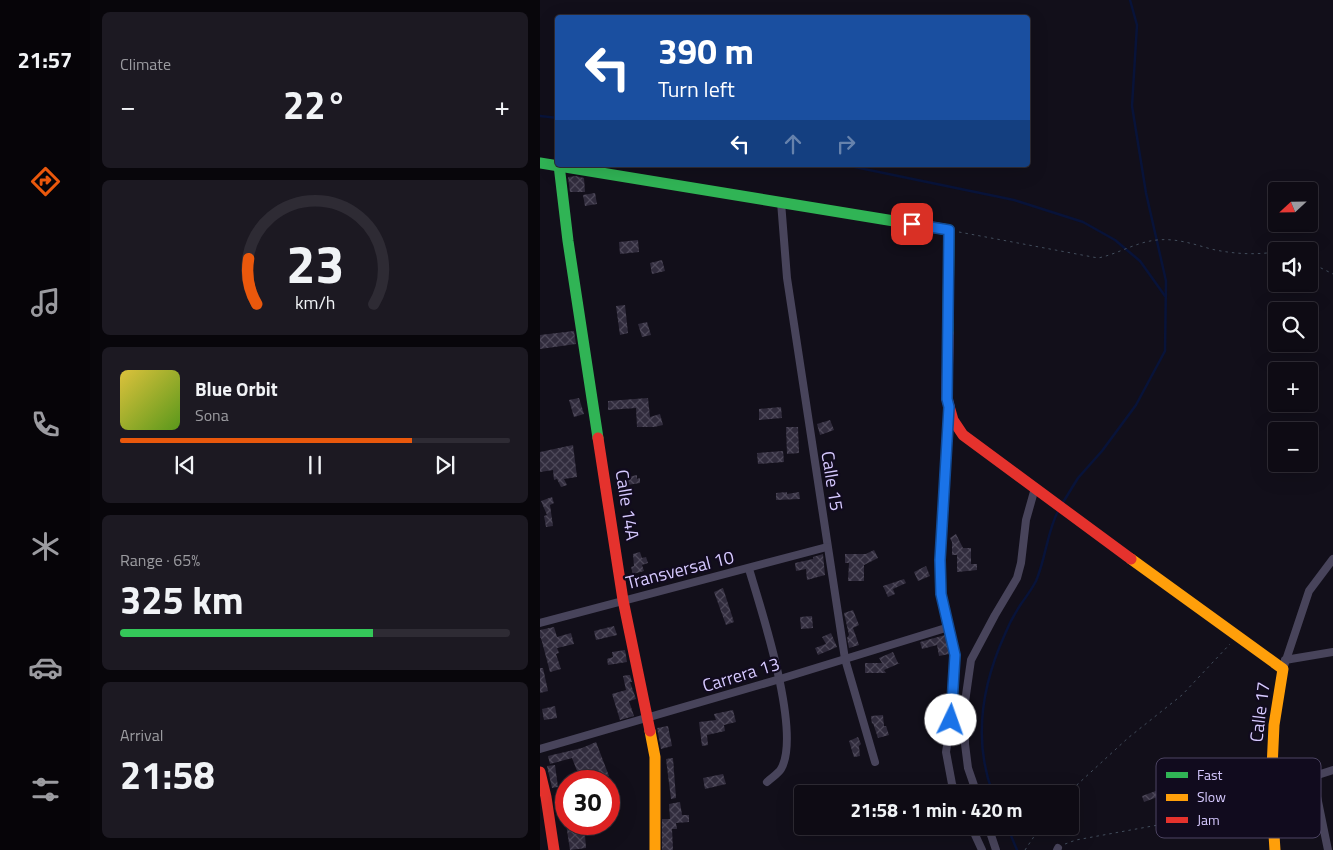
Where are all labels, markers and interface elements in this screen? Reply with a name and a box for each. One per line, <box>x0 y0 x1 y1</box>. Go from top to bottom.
text: 390 m <box>658 24 754 78</box>
icon: left <box>575 35 640 100</box>
text: 21:57 <box>18 43 72 77</box>
text: Climate <box>120 52 171 76</box>
text: Turn left <box>658 72 735 106</box>
text: 22° <box>283 76 347 134</box>
text: − <box>120 84 136 127</box>
text: + <box>494 84 510 127</box>
icon: left <box>726 130 754 158</box>
icon: ahead <box>779 130 807 158</box>
icon: right <box>832 130 860 158</box>
icon: directions <box>28 164 63 199</box>
north arrow <box>1268 182 1318 232</box>
map controls <box>1268 182 1318 472</box>
pin <box>891 203 933 245</box>
icon: arrive <box>898 210 926 238</box>
text: 23 <box>286 224 344 303</box>
button: sound <box>1268 242 1318 292</box>
icon: music <box>28 285 63 320</box>
text: km/h <box>295 289 335 316</box>
button: search <box>1268 302 1318 352</box>
button: + <box>1268 362 1318 412</box>
text: Blue Orbit <box>195 374 278 403</box>
text: Sona <box>195 403 229 427</box>
icon: phone <box>28 407 63 442</box>
button: − <box>1268 422 1318 472</box>
street label: Calle 15 <box>814 449 851 513</box>
icon: previous <box>171 451 199 479</box>
icon: pause <box>301 451 329 479</box>
icon: next <box>431 451 459 479</box>
street label: Calle 14A <box>609 468 646 542</box>
icon: climate <box>28 529 63 564</box>
street label: Transversal 10 <box>623 543 737 596</box>
text: Range · 65% <box>120 548 200 572</box>
text: 325 km <box>120 571 244 629</box>
icon: car <box>28 650 63 685</box>
street label: Carrera 13 <box>699 650 783 699</box>
street label: Calle 17 <box>1242 680 1277 744</box>
position arrow <box>924 693 976 745</box>
text: Arrival <box>120 723 163 747</box>
text: 21:58 <box>120 746 215 804</box>
legend <box>1156 758 1321 838</box>
text: Fast <box>1197 764 1222 785</box>
speed limit sign: 30 <box>555 770 620 835</box>
icon: filters <box>28 772 63 807</box>
text: Slow <box>1197 786 1226 807</box>
text: 21:58 · 1 min · 420 m <box>850 795 1023 824</box>
text: Jam <box>1197 809 1220 830</box>

